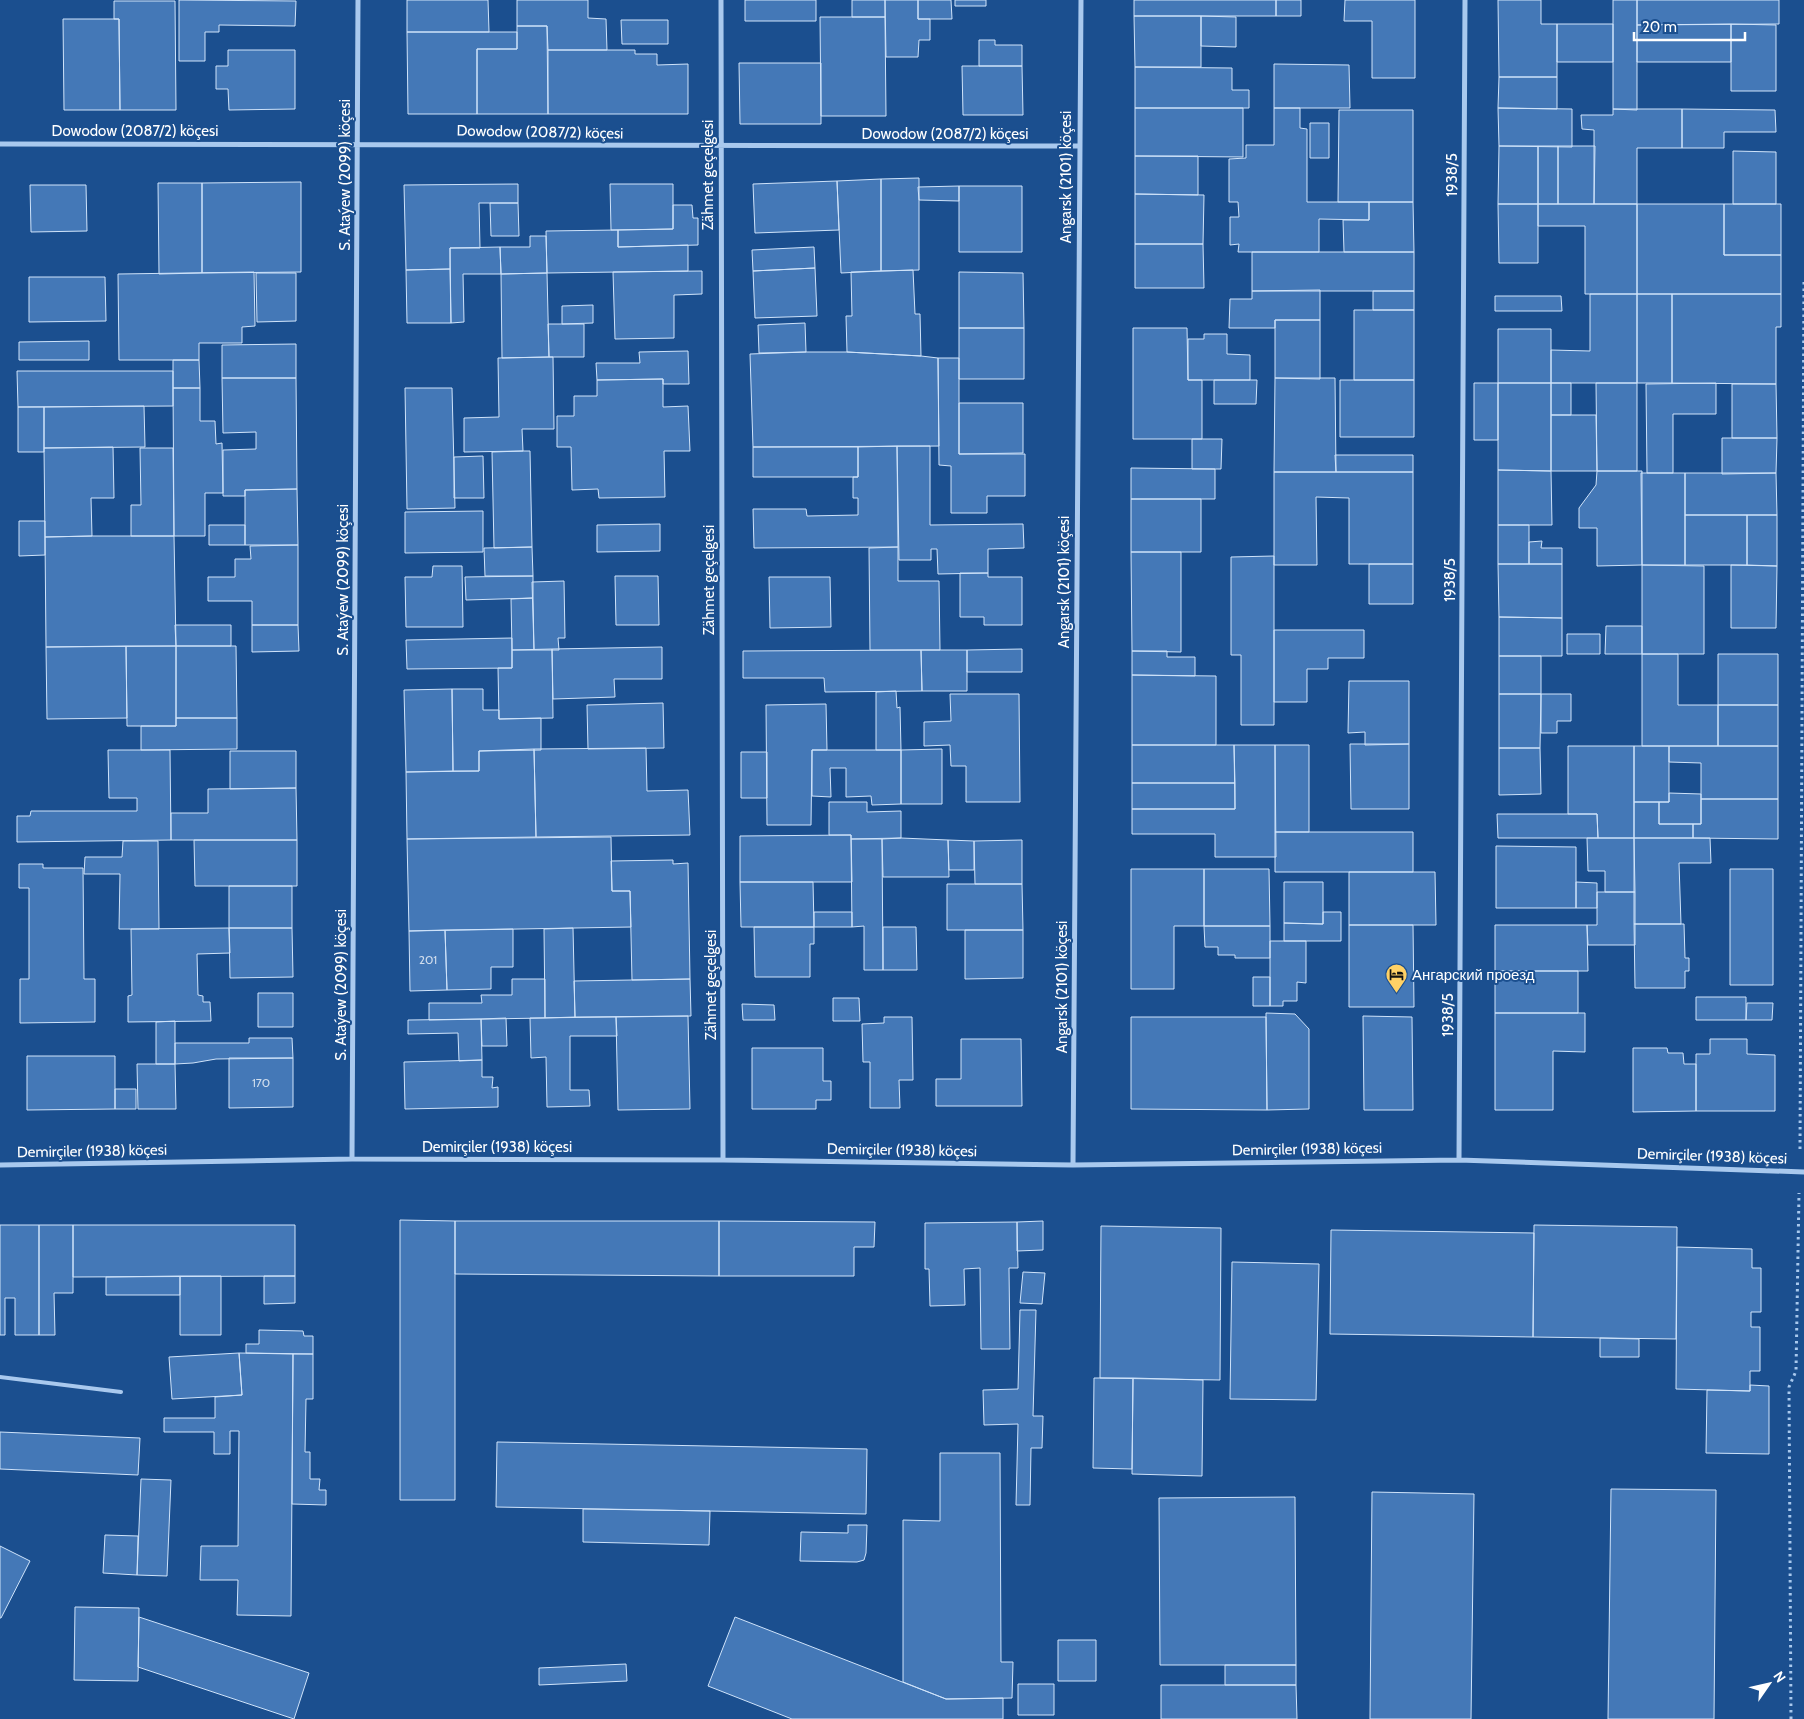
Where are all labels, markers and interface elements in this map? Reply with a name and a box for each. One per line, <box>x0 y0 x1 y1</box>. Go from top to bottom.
scale bar <box>1634 10 1745 42</box>
text: 20 m <box>1642 18 1677 36</box>
street label: S. Ataýew (2099) köçesi <box>336 99 354 251</box>
street label: Angarsk (2101) köçesi <box>1057 111 1075 243</box>
street label: Zähmet geçelgesi <box>699 120 717 230</box>
street label: Dowodow (2087/2) köçesi <box>52 122 218 140</box>
street label: Dowodow (2087/2) köçesi <box>456 122 624 142</box>
street label: Dowodow (2087/2) köçesi <box>862 125 1028 143</box>
street label: 1938/5 <box>1443 153 1461 197</box>
street label: S. Ataýew (2099) köçesi <box>334 504 352 656</box>
street label: Angarsk (2101) köçesi <box>1055 516 1073 648</box>
street label: Zähmet geçelgesi <box>700 525 718 635</box>
street label: 1938/5 <box>1441 558 1459 602</box>
street label: S. Ataýew (2099) köçesi <box>332 909 350 1061</box>
street label: Angarsk (2101) köçesi <box>1053 921 1071 1053</box>
street label: Zähmet geçelgesi <box>702 930 720 1040</box>
house number: 201 <box>419 952 437 967</box>
hotel icon: Ангарский проезд <box>1384 963 1408 994</box>
place label: Ангарский проезд <box>1412 966 1535 984</box>
street label: 1938/5 <box>1439 993 1457 1037</box>
house number: 170 <box>252 1075 270 1090</box>
street label: Demirçiler (1938) köçesi <box>422 1138 572 1156</box>
street label: Demirçiler (1938) köçesi <box>1232 1139 1382 1159</box>
street label: Demirçiler (1938) köçesi <box>827 1140 977 1160</box>
street label: Demirçiler (1938) köçesi <box>17 1141 167 1161</box>
street label: Demirçiler (1938) köçesi <box>1637 1144 1787 1168</box>
north arrow <box>1744 1659 1794 1709</box>
text: N <box>1770 1668 1790 1686</box>

